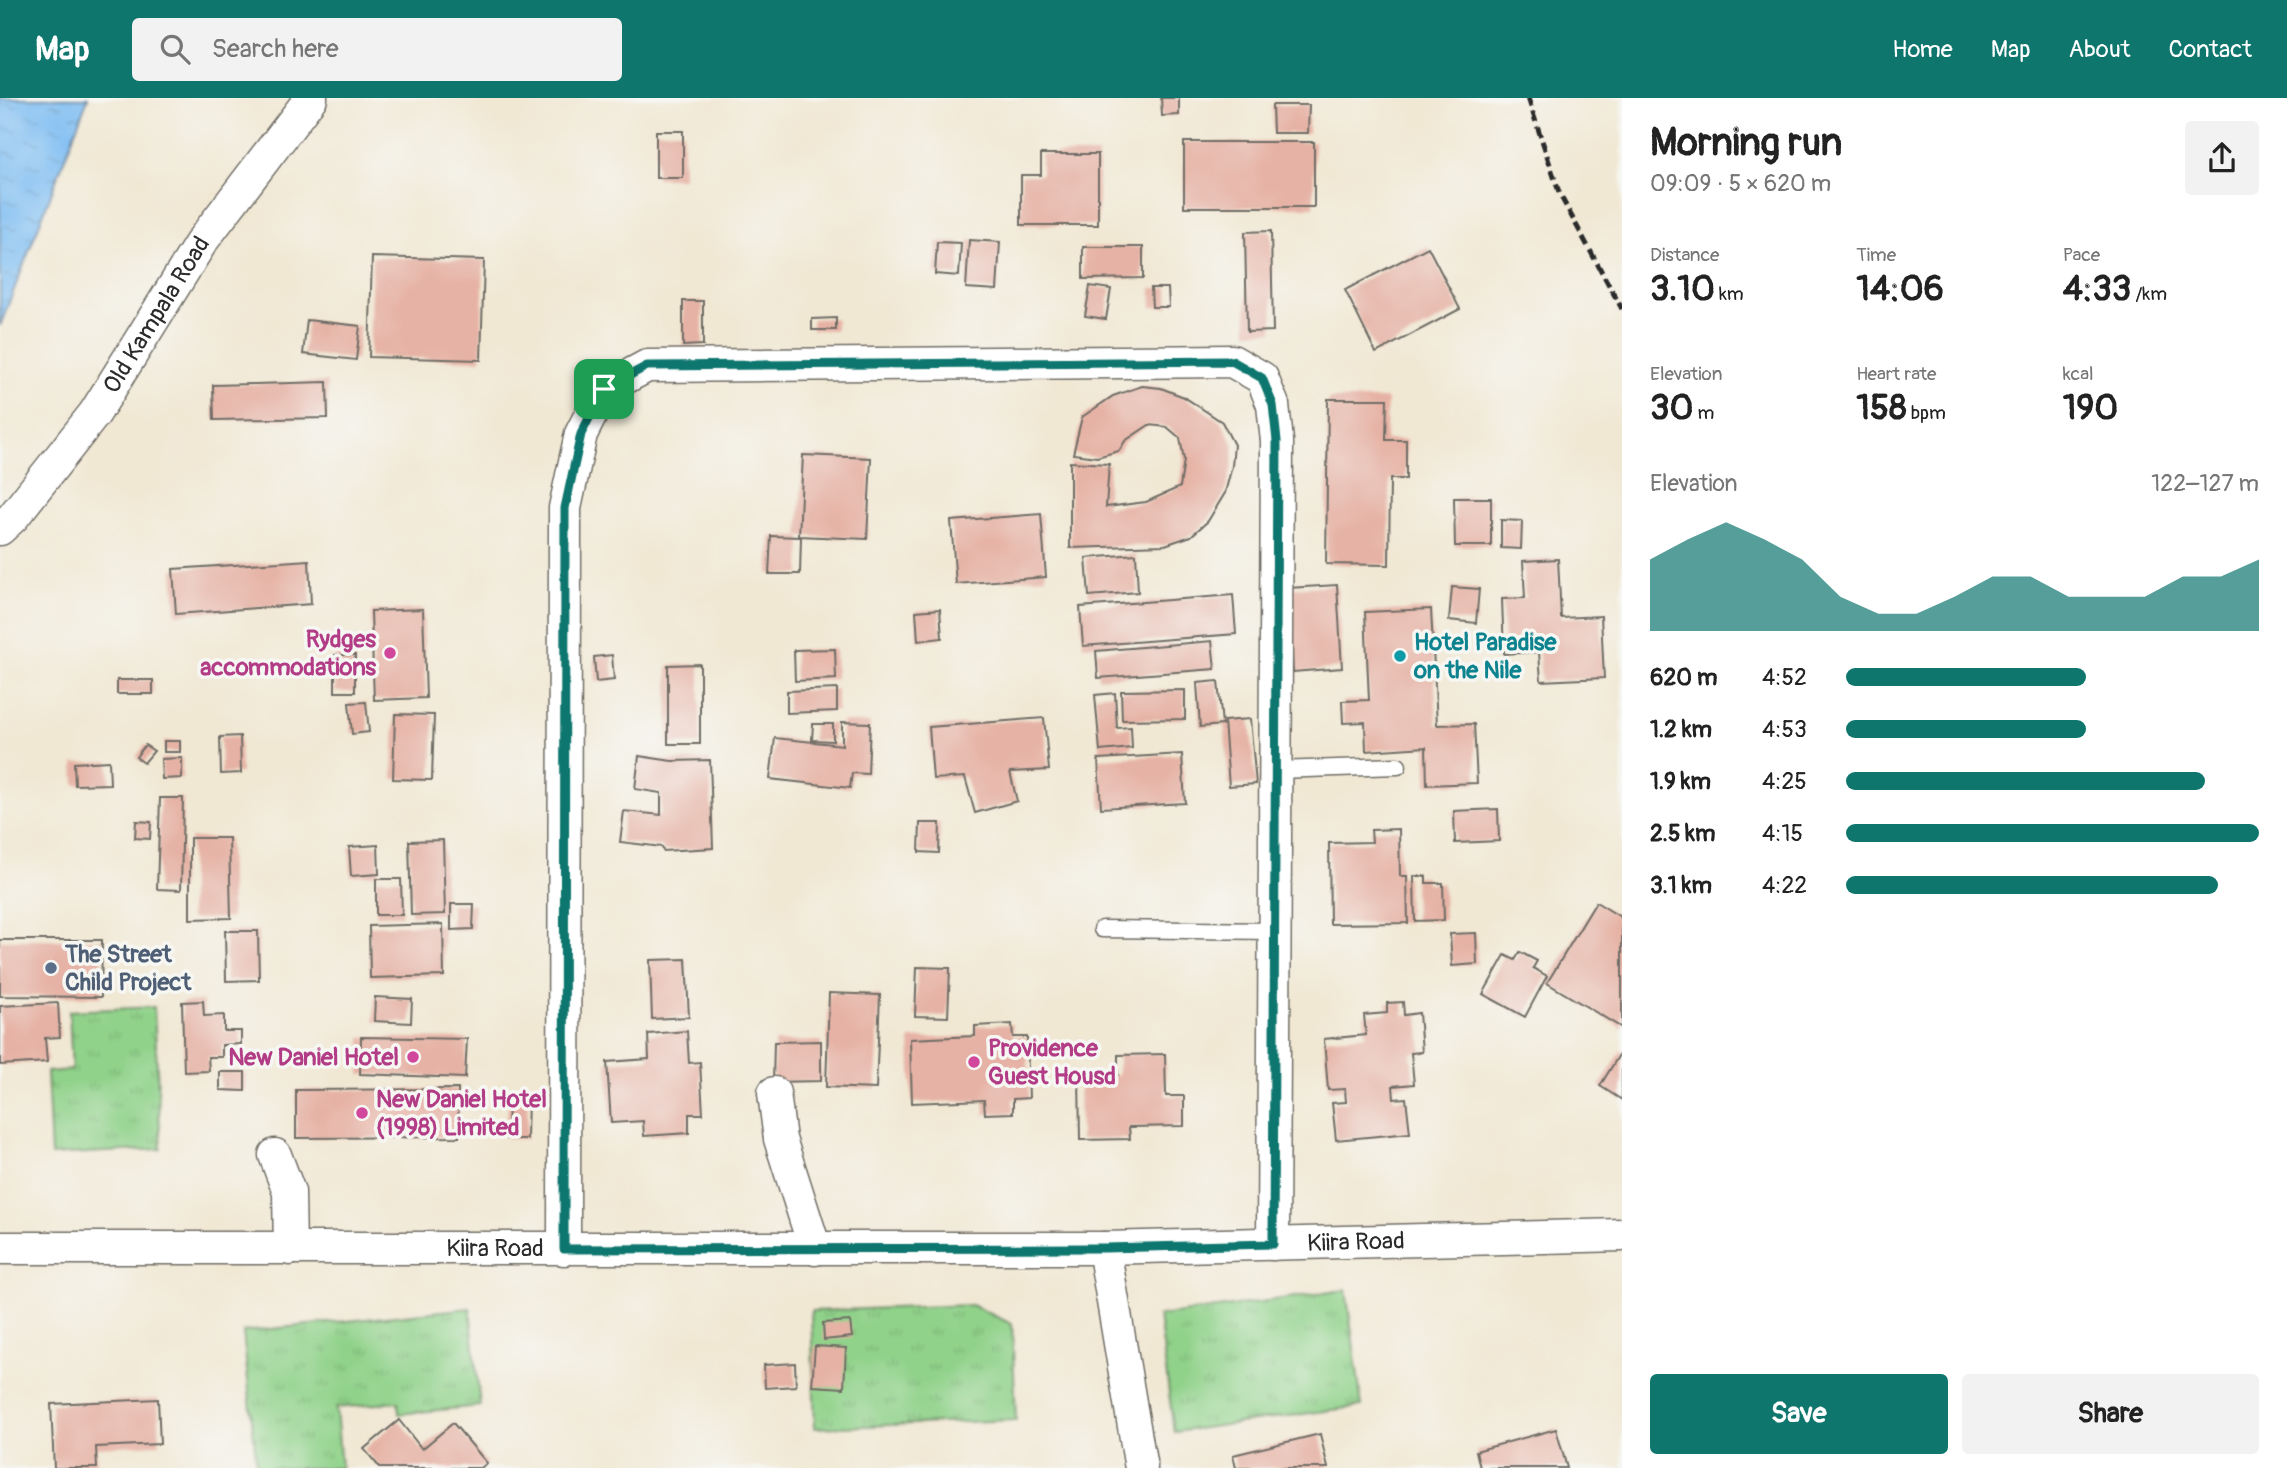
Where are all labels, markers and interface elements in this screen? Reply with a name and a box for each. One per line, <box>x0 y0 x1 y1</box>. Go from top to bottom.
search box <box>132 18 622 81</box>
text: Map <box>35 29 90 70</box>
icon: search <box>156 30 194 68</box>
text: Search here <box>212 33 339 65</box>
text: Home <box>1892 35 1953 64</box>
text: Map <box>1991 35 2031 64</box>
text: About <box>2069 35 2131 64</box>
text: Contact <box>2169 35 2252 64</box>
text: Morning run <box>1650 119 1842 167</box>
button: share <box>2185 121 2259 195</box>
text: 09:09 · 5 × 620 m <box>1650 169 1831 198</box>
street label: Old Kampala Road <box>97 231 216 399</box>
text: Distance <box>1650 243 1719 267</box>
text: Time <box>1856 243 1896 267</box>
text: Pace <box>2063 243 2100 267</box>
text: 3.10 <box>1650 267 1715 311</box>
text: 14:06 <box>1856 267 1944 311</box>
text: 4:33 <box>2063 267 2131 311</box>
text: km <box>1715 282 1744 306</box>
text: /km <box>2131 282 2167 306</box>
pin <box>574 359 634 419</box>
text: Elevation <box>1650 362 1722 386</box>
text: Heart rate <box>1856 362 1936 386</box>
text: kcal <box>2063 362 2094 386</box>
icon: arrive <box>585 370 623 408</box>
text: 30 <box>1650 386 1693 430</box>
text: 158 <box>1856 386 1907 430</box>
text: 190 <box>2063 386 2118 430</box>
text: m <box>1693 401 1714 425</box>
text: bpm <box>1907 401 1946 425</box>
text: Elevation <box>1650 469 1738 498</box>
text: 122–127 m <box>2151 469 2259 498</box>
place label: Rydges accommodations <box>200 625 376 682</box>
place label: Hotel Paradise on the Nile <box>1413 628 1557 685</box>
marker: Rydges accommodations <box>382 645 398 661</box>
marker: Hotel Paradise on the Nile <box>1392 648 1408 664</box>
text: 620 m <box>1650 663 1717 692</box>
text: 4:52 <box>1762 663 1807 692</box>
text: 1.2 km <box>1650 715 1712 744</box>
text: 4:53 <box>1762 715 1807 744</box>
text: 1.9 km <box>1650 767 1711 796</box>
text: 4:25 <box>1762 767 1807 796</box>
text: 2.5 km <box>1650 819 1715 848</box>
text: 4:15 <box>1762 819 1803 848</box>
text: 3.1 km <box>1650 871 1712 900</box>
text: 4:22 <box>1762 871 1807 900</box>
place label: The Street Child Project <box>64 940 193 997</box>
marker: The Street Child Project <box>43 960 59 976</box>
place label: Providence Guest Housd <box>988 1034 1116 1091</box>
place label: New Daniel Hotel <box>228 1043 399 1072</box>
marker: New Daniel Hotel <box>405 1049 421 1065</box>
marker: Providence Guest Housd <box>966 1054 982 1070</box>
place label: New Daniel Hotel (1998) Limited <box>376 1085 547 1142</box>
marker: New Daniel Hotel (1998) Limited <box>354 1105 370 1121</box>
street label: Kiira Road <box>1307 1226 1405 1258</box>
street label: Kiira Road <box>446 1234 544 1263</box>
button: Save <box>1650 1374 1948 1454</box>
button: Share <box>1962 1374 2259 1454</box>

